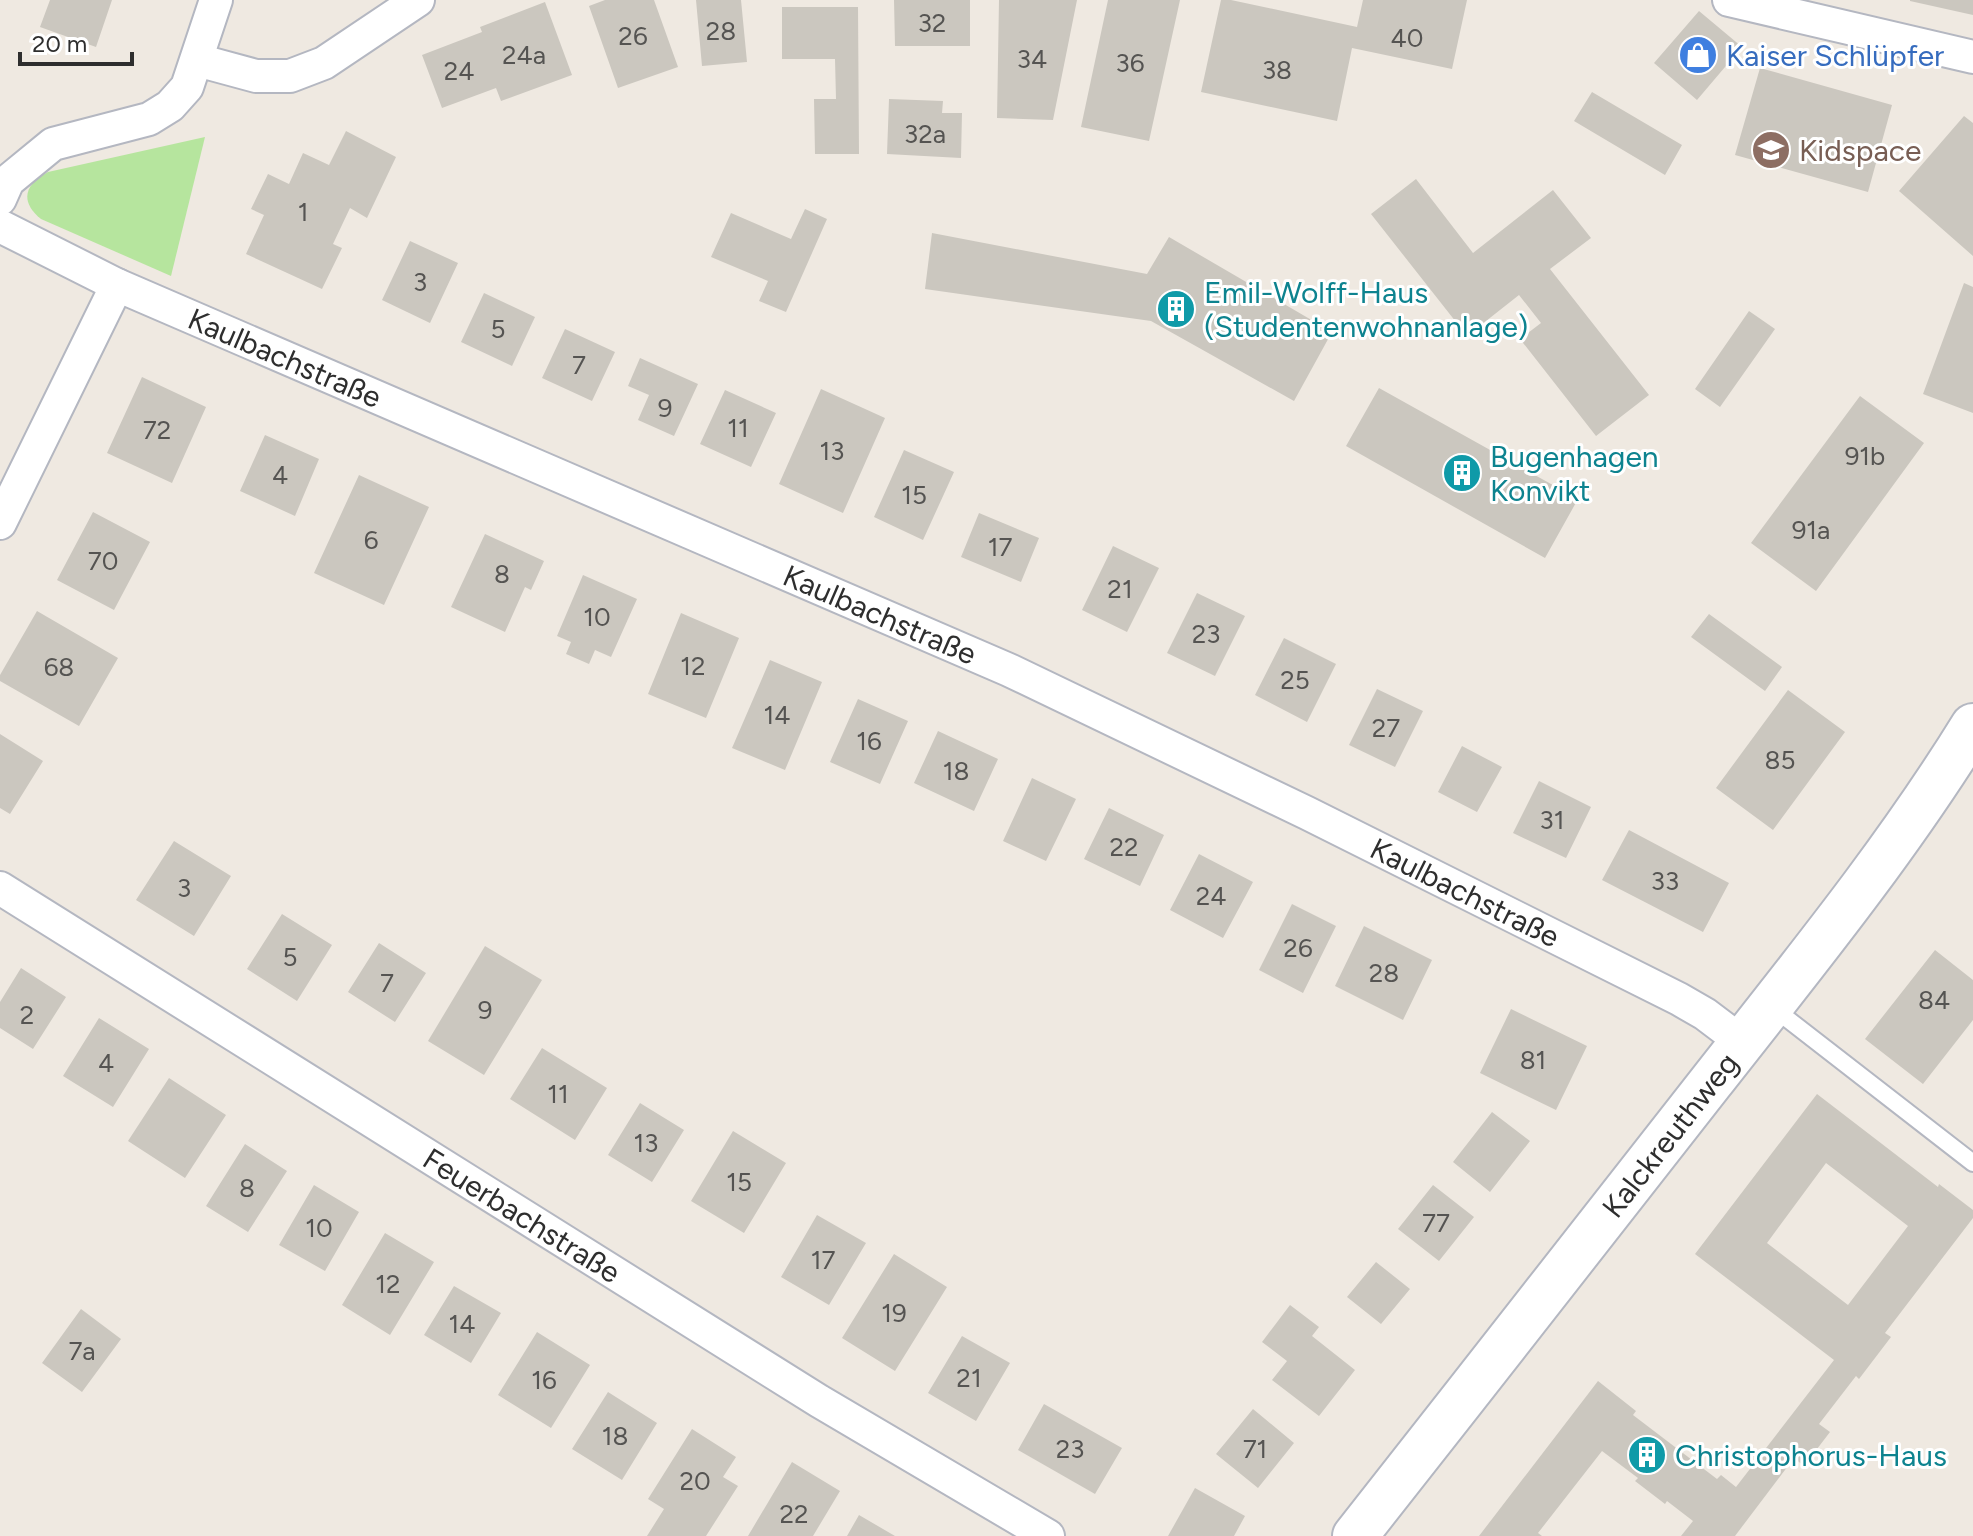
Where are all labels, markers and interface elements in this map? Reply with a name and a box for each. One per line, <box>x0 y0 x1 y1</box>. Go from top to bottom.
house number: 32 <box>918 7 946 39</box>
house number: 28 <box>706 15 736 47</box>
scale bar <box>20 16 132 66</box>
house number: 26 <box>618 20 648 52</box>
house number: 40 <box>1391 22 1423 54</box>
text: 20 m <box>32 29 87 58</box>
shop icon: Kaiser Schlüpfer <box>1677 34 1719 76</box>
place label: Kaiser Schlüpfer <box>1726 37 1944 74</box>
house number: 24a <box>502 39 546 71</box>
house number: 34 <box>1017 43 1047 75</box>
house number: 36 <box>1116 47 1144 79</box>
house number: 38 <box>1262 54 1292 86</box>
house number: 24 <box>444 55 474 87</box>
house number: 32a <box>904 118 946 150</box>
school or university icon: Kidspace <box>1750 129 1792 171</box>
place label: Kidspace <box>1799 132 1921 169</box>
house number: 1 <box>298 196 308 228</box>
house number: 3 <box>413 266 427 298</box>
place label: Emil-Wolff-Haus (Studentenwohnanlage) <box>1204 274 1528 345</box>
building icon: Emil-Wolff-Haus (Studentenwohnanlage) <box>1155 288 1197 330</box>
street label: Kaulbachstraße <box>183 300 387 415</box>
house number: 5 <box>491 313 505 345</box>
house number: 7 <box>572 349 586 381</box>
house number: 9 <box>658 392 672 424</box>
house number: 11 <box>727 412 749 444</box>
house number: 72 <box>143 414 171 446</box>
house number: 13 <box>820 435 844 467</box>
place label: Bugenhagen Konvikt <box>1490 438 1659 509</box>
house number: 91b <box>1845 440 1885 472</box>
building icon: Bugenhagen Konvikt <box>1441 452 1483 494</box>
house number: 4 <box>272 459 288 491</box>
house number: 15 <box>901 479 927 511</box>
house number: 91a <box>1792 514 1830 546</box>
house number: 6 <box>364 524 378 556</box>
house number: 17 <box>988 531 1012 563</box>
house number: 70 <box>88 545 118 577</box>
street label: Kaulbachstraße <box>778 556 982 672</box>
house number: 8 <box>494 558 510 590</box>
house number: 21 <box>1107 573 1133 605</box>
house number: 10 <box>583 601 611 633</box>
house number: 23 <box>1192 618 1220 650</box>
house number: 12 <box>680 650 706 682</box>
house number: 68 <box>44 651 74 683</box>
house number: 25 <box>1280 664 1310 696</box>
house number: 14 <box>764 699 790 731</box>
house number: 27 <box>1372 712 1400 744</box>
house number: 16 <box>856 725 882 757</box>
house number: 85 <box>1765 744 1795 776</box>
house number: 18 <box>943 755 969 787</box>
house number: 31 <box>1540 804 1564 836</box>
street label: Kaulbachstraße <box>1364 829 1566 955</box>
house number: 22 <box>1109 831 1139 863</box>
house number: 33 <box>1651 865 1679 897</box>
house number: 3 <box>177 872 191 904</box>
house number: 24 <box>1196 880 1226 912</box>
house number: 26 <box>1283 932 1313 964</box>
house number: 5 <box>283 941 297 973</box>
house number: 28 <box>1369 957 1399 989</box>
house number: 7 <box>380 967 394 999</box>
house number: 84 <box>1918 984 1950 1016</box>
house number: 9 <box>478 994 492 1026</box>
house number: 2 <box>20 999 34 1031</box>
house number: 81 <box>1520 1044 1546 1076</box>
street label: Kalckreuthweg <box>1594 1045 1746 1225</box>
house number: 4 <box>98 1047 114 1079</box>
house number: 11 <box>547 1078 569 1110</box>
house number: 13 <box>634 1127 658 1159</box>
street label: Feuerbachstraße <box>417 1139 628 1291</box>
house number: 15 <box>726 1166 752 1198</box>
house number: 8 <box>239 1172 255 1204</box>
house number: 77 <box>1422 1207 1450 1239</box>
house number: 10 <box>305 1212 333 1244</box>
house number: 17 <box>811 1244 835 1276</box>
house number: 12 <box>375 1268 401 1300</box>
house number: 19 <box>881 1297 907 1329</box>
house number: 14 <box>449 1308 475 1340</box>
house number: 7a <box>68 1335 96 1367</box>
house number: 21 <box>956 1362 982 1394</box>
house number: 16 <box>531 1364 557 1396</box>
house number: 18 <box>602 1420 628 1452</box>
house number: 23 <box>1056 1433 1084 1465</box>
house number: 71 <box>1243 1433 1267 1465</box>
building icon: Christophorus-Haus <box>1626 1434 1668 1476</box>
place label: Christophorus-Haus <box>1675 1437 1947 1474</box>
house number: 20 <box>679 1465 711 1497</box>
house number: 22 <box>779 1498 809 1530</box>

